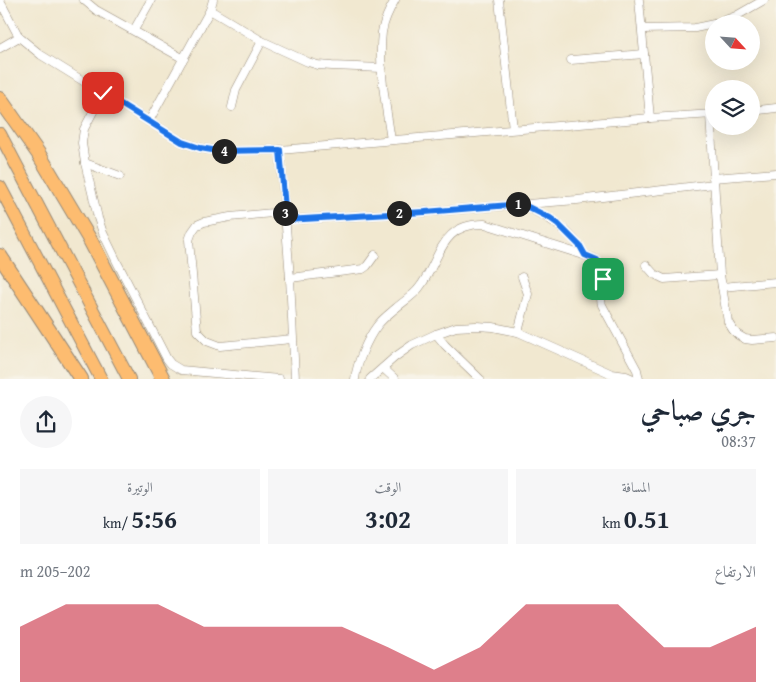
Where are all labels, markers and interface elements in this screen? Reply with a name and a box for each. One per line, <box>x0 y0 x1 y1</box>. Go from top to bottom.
north arrow <box>705 15 760 70</box>
map controls <box>705 15 760 135</box>
pin <box>82 72 124 114</box>
icon: check <box>89 79 117 107</box>
button: layers <box>705 80 760 135</box>
pin: 4 <box>212 138 236 164</box>
text: 4 <box>221 141 228 161</box>
pin: 1 <box>506 192 530 216</box>
text: 1 <box>515 194 522 214</box>
pin: 3 <box>272 200 298 226</box>
pin: 2 <box>386 200 412 226</box>
text: 3 <box>282 203 289 223</box>
text: 2 <box>396 203 403 223</box>
pin <box>582 258 624 300</box>
icon: arrive <box>589 265 617 293</box>
text: جري صباحي <box>640 389 756 430</box>
button: share <box>20 396 72 448</box>
text: 08:37 <box>721 429 756 453</box>
text: الوتيرة <box>127 477 153 497</box>
text: الوقت <box>375 477 401 497</box>
text: المسافة <box>622 477 650 497</box>
text: 5:56 <box>131 501 177 537</box>
text: 3:02 <box>365 501 411 537</box>
text: 0.51 <box>624 501 670 537</box>
text: /km <box>103 513 131 533</box>
text: km <box>602 513 624 533</box>
text: 202–205 m <box>20 559 90 583</box>
text: الارتفاع <box>714 559 756 583</box>

